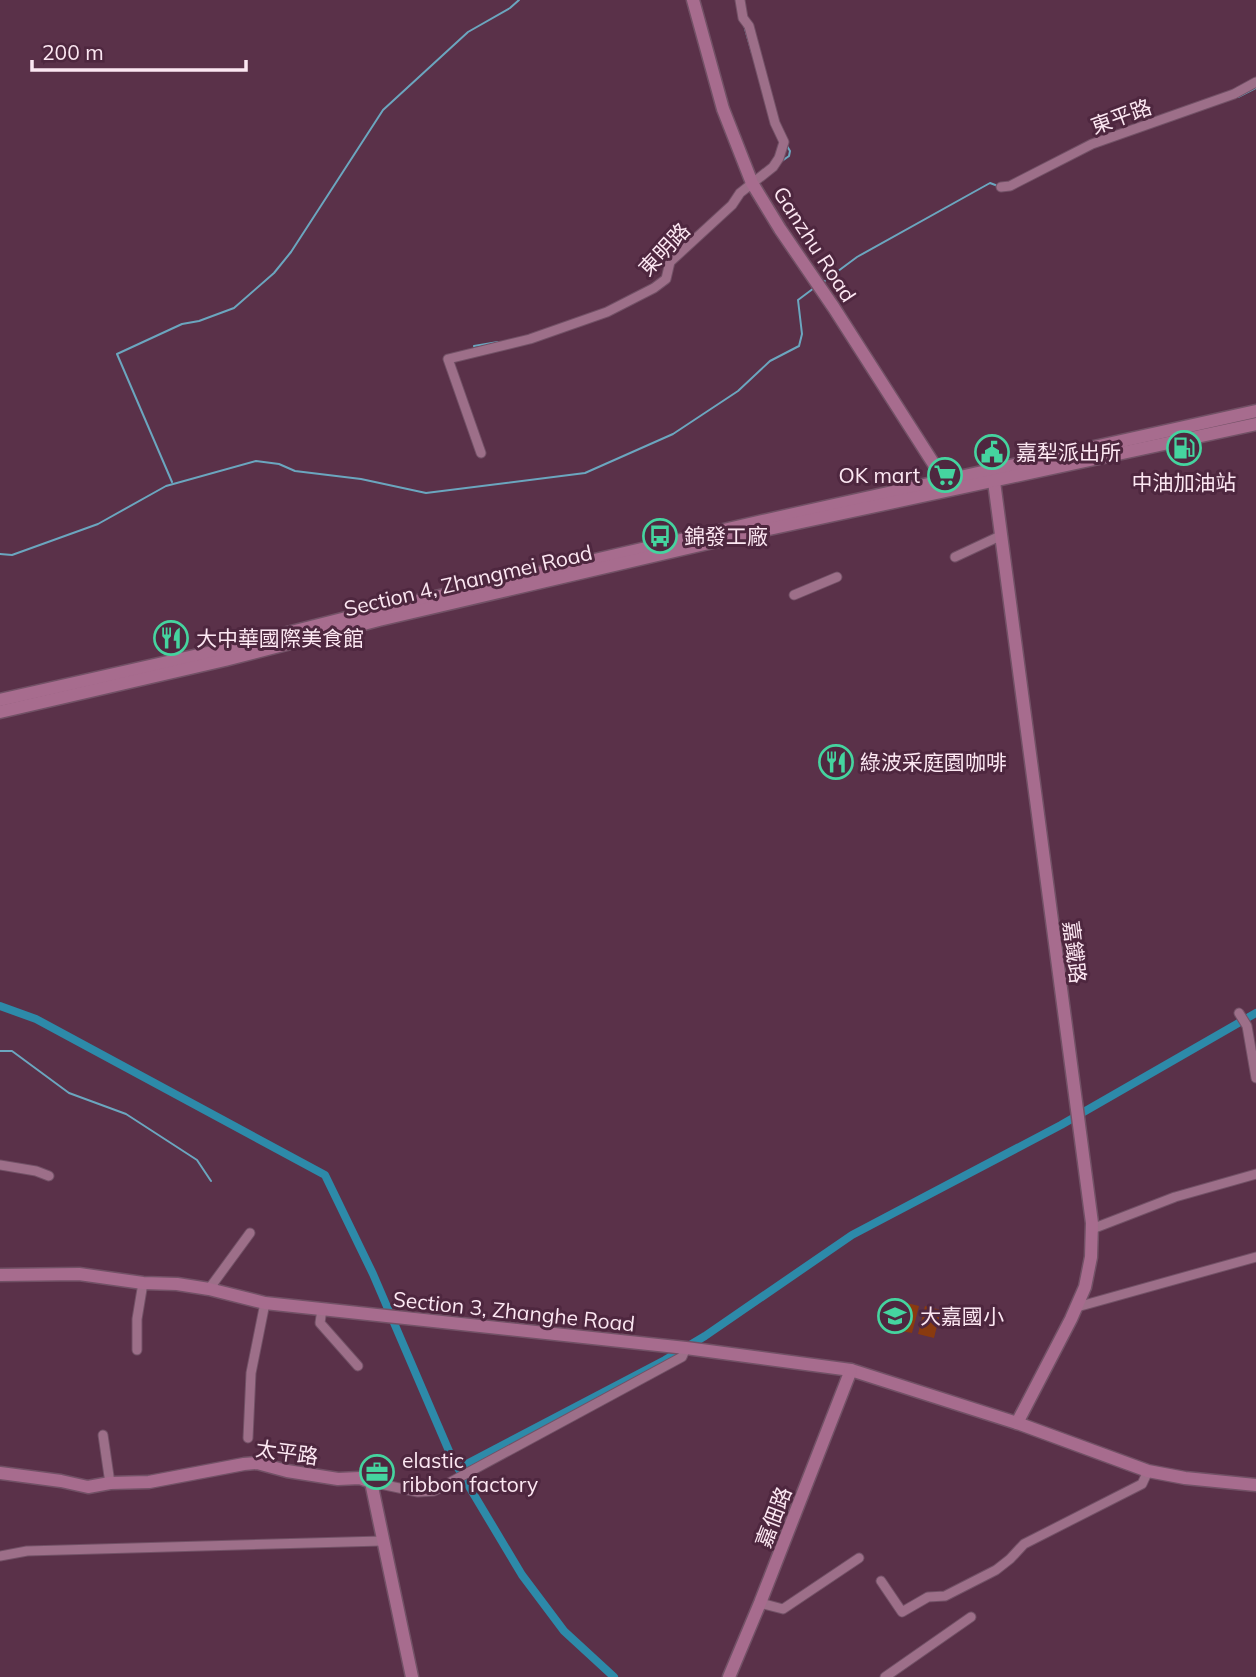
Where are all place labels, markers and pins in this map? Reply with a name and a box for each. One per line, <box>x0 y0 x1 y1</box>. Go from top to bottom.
fuel station icon: 中油加油站 <box>1165 429 1203 467</box>
public building icon: 嘉犁派出所 <box>973 433 1011 471</box>
place label: 嘉犁派出所 <box>1016 439 1121 465</box>
supermarket icon: OK mart <box>926 456 964 494</box>
place label: OK mart <box>838 462 920 488</box>
place label: 中油加油站 <box>1132 469 1237 495</box>
bus stop icon: 錦發工廠 <box>641 517 679 555</box>
place label: 錦發工廠 <box>684 523 768 549</box>
restaurant icon: 大中華國際美食館 <box>152 619 190 657</box>
place label: 大中華國際美食館 <box>196 625 364 651</box>
restaurant icon: 綠波采庭園咖啡 <box>817 743 855 781</box>
place label: 綠波采庭園咖啡 <box>860 749 1007 775</box>
school or university icon: 大嘉國小 <box>876 1297 914 1335</box>
place label: 大嘉國小 <box>920 1303 1004 1329</box>
place label: elastic ribbon factory <box>402 1447 538 1497</box>
office icon: elastic ribbon factory <box>358 1453 396 1491</box>

